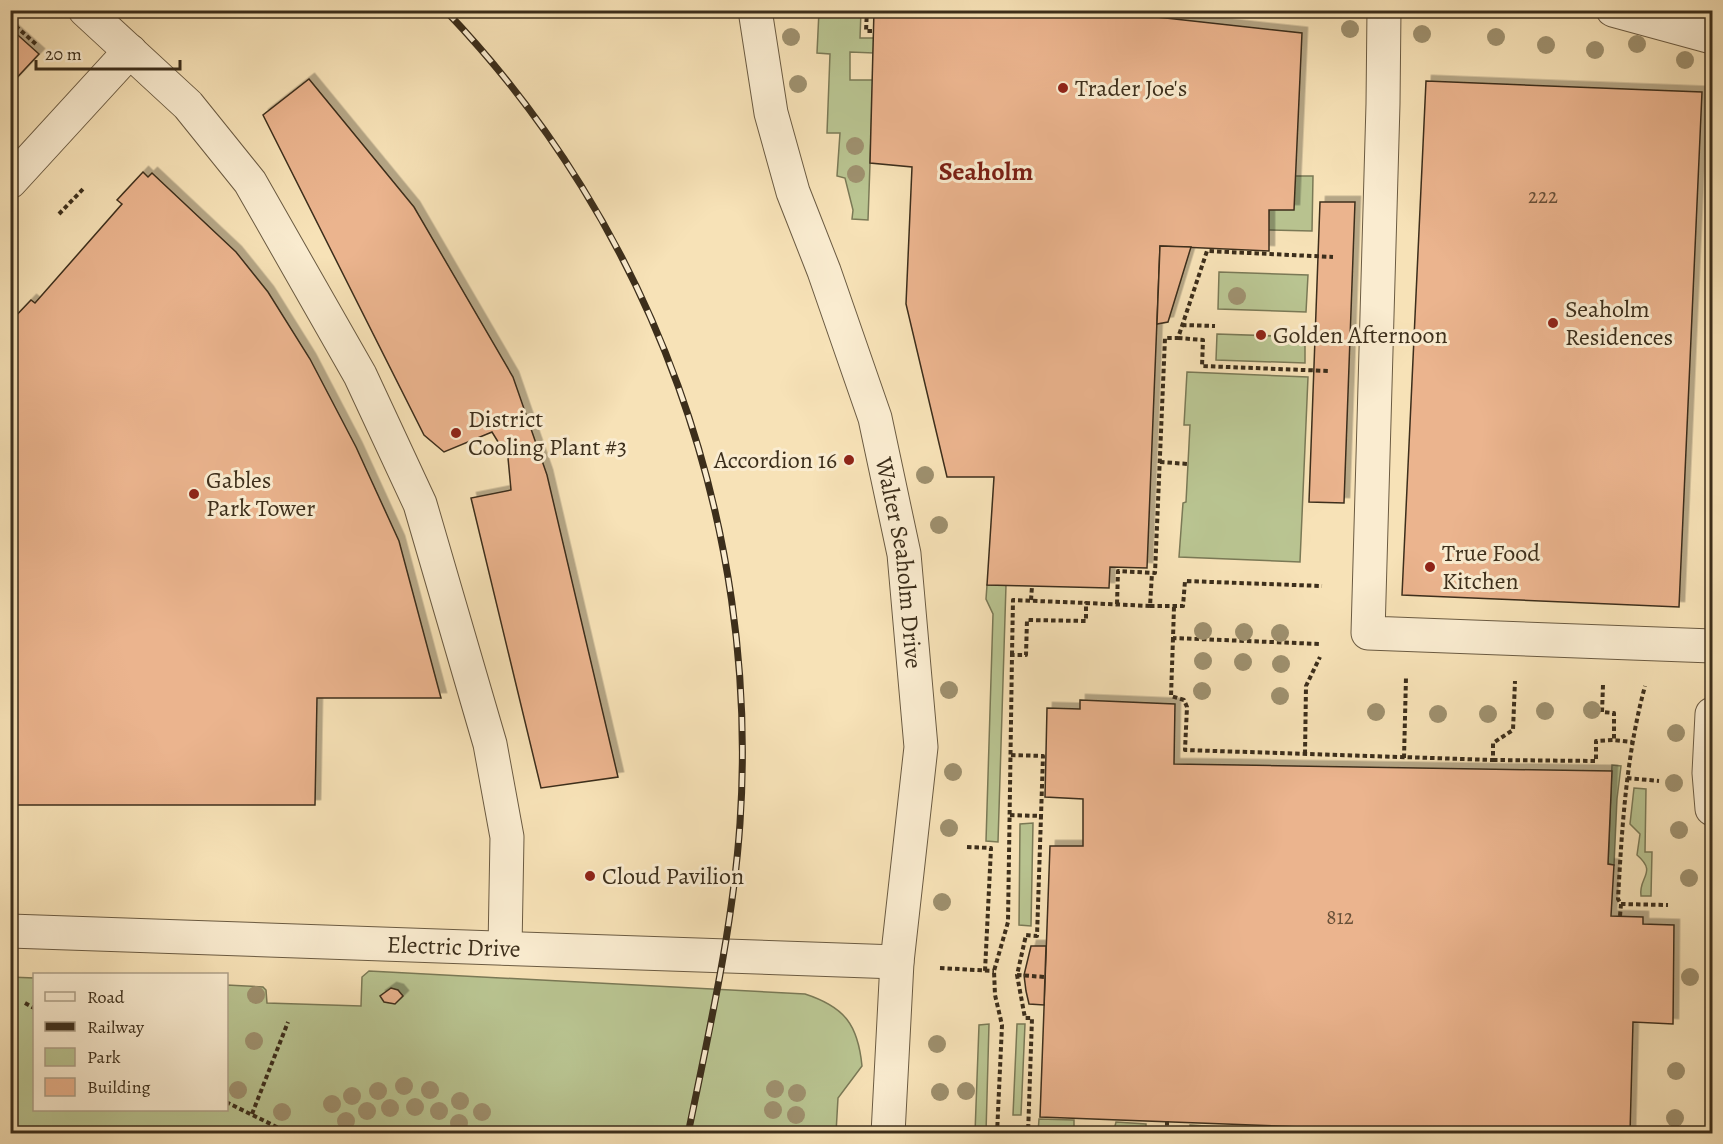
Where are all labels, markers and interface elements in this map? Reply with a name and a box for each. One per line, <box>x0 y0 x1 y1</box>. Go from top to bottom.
scale bar <box>36 33 180 71</box>
text: 20 m <box>45 42 82 66</box>
place label: Trader Joe's <box>1075 72 1187 104</box>
marker: Trader Joe's <box>1056 81 1070 95</box>
district label: Seaholm <box>939 154 1033 189</box>
house number: 222 <box>1528 182 1558 210</box>
place label: Seaholm Residences <box>1565 293 1673 353</box>
marker: Seaholm Residences <box>1546 316 1560 330</box>
place label: Golden Afternoon <box>1273 319 1448 351</box>
marker: Golden Afternoon <box>1254 328 1268 342</box>
place label: District Cooling Plant #3 <box>468 403 627 463</box>
marker: District Cooling Plant #3 <box>449 426 463 440</box>
place label: Accordion 16 <box>713 444 837 476</box>
marker: Accordion 16 <box>842 453 856 467</box>
street label: Walter Seaholm Drive <box>868 453 930 670</box>
place label: Gables Park Tower <box>206 464 316 524</box>
marker: Gables Park Tower <box>187 487 201 501</box>
place label: True Food Kitchen <box>1442 537 1540 597</box>
marker: True Food Kitchen <box>1423 560 1437 574</box>
place label: Cloud Pavilion <box>602 860 744 892</box>
marker: Cloud Pavilion <box>583 869 597 883</box>
house number: 812 <box>1326 903 1354 931</box>
street label: Electric Drive <box>386 928 521 965</box>
legend <box>33 973 228 1111</box>
text: Road <box>87 985 125 1009</box>
text: Railway <box>87 1015 145 1039</box>
text: Park <box>87 1045 121 1069</box>
text: Building <box>87 1075 151 1099</box>

